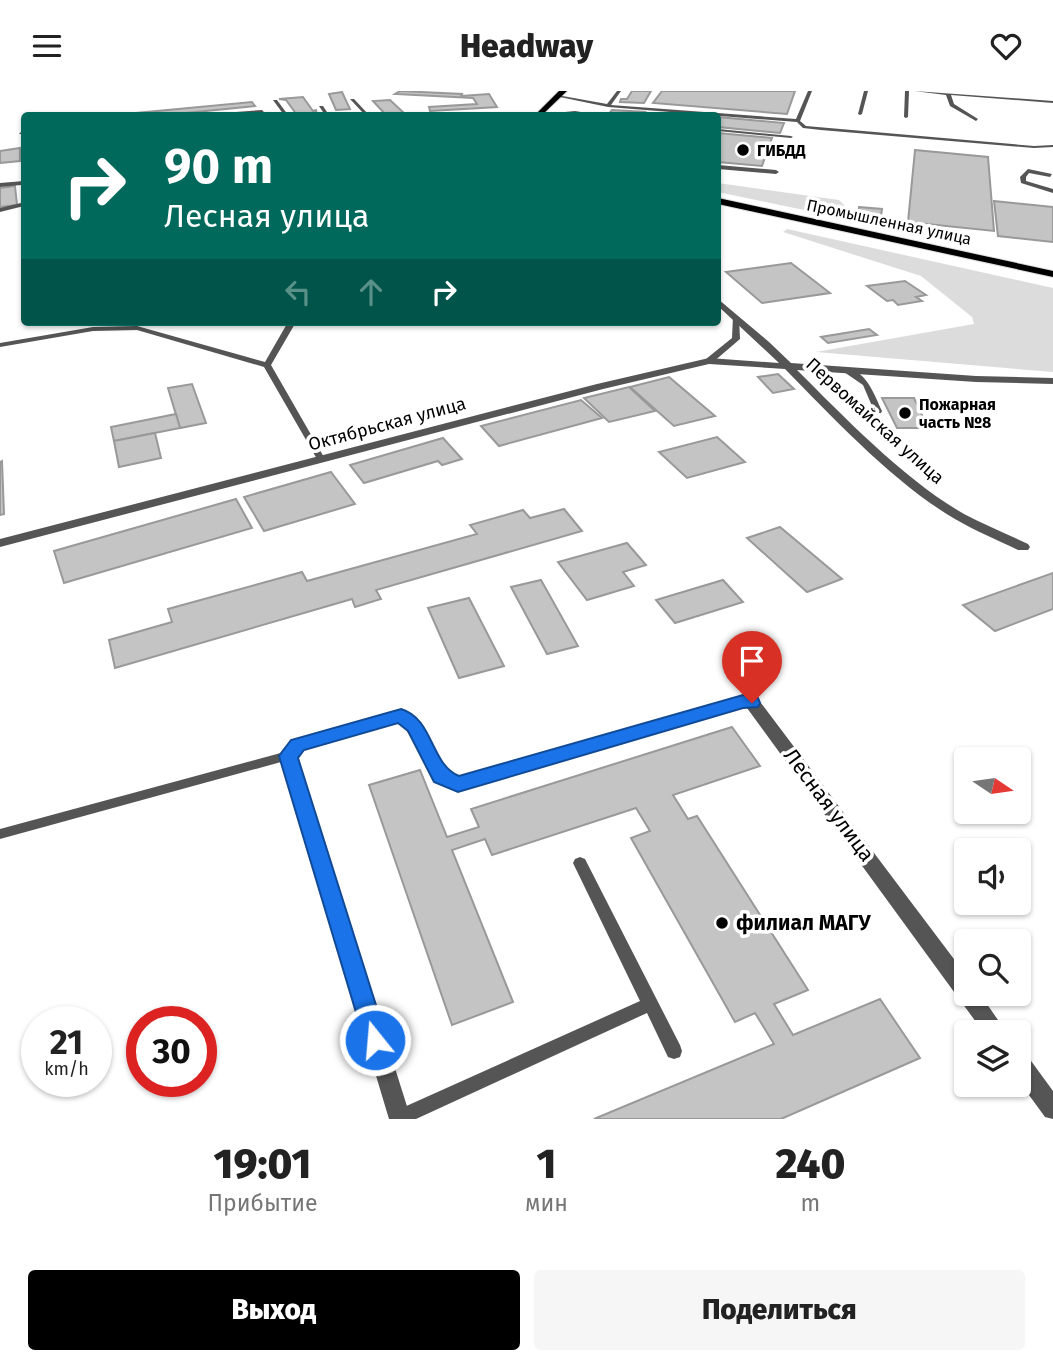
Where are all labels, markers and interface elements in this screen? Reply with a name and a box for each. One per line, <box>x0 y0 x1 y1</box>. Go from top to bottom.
icon: menu <box>28 27 66 65</box>
text: Headway <box>460 27 593 65</box>
icon: heart <box>987 27 1025 65</box>
text: 90 m <box>164 137 273 196</box>
icon: right <box>49 140 140 231</box>
place label: ГИБДД <box>757 141 805 160</box>
marker: ГИБДД <box>735 142 751 158</box>
street label: Промышленная улица <box>805 195 973 249</box>
text: Лесная улица <box>164 197 369 235</box>
icon: left <box>279 273 317 311</box>
icon: ahead <box>352 273 390 311</box>
icon: right <box>425 273 463 311</box>
street label: Первомайская улица <box>801 353 949 489</box>
street label: Октябрьская улица <box>306 392 468 456</box>
place label: Пожарная часть №8 <box>919 395 996 432</box>
marker: Пожарная часть №8 <box>897 405 913 421</box>
pin <box>722 631 782 703</box>
icon: arrive <box>733 642 771 680</box>
street label: Лесная улица <box>778 743 880 867</box>
north arrow <box>954 747 1031 824</box>
map controls <box>954 747 1031 1097</box>
button: sound <box>954 838 1031 915</box>
place label: филиал МАГУ <box>736 910 871 936</box>
marker: филиал МАГУ <box>714 915 730 931</box>
button: search <box>954 929 1031 1006</box>
position arrow <box>338 1003 412 1077</box>
speed limit sign: 30 <box>126 1006 217 1097</box>
button: layers <box>954 1020 1031 1097</box>
text: 21 <box>50 1021 83 1063</box>
text: km/h <box>44 1058 89 1080</box>
text: 19:01 <box>214 1139 311 1189</box>
text: 1 <box>537 1139 556 1189</box>
text: 240 <box>776 1139 845 1189</box>
text: Прибытие <box>208 1189 317 1217</box>
text: мин <box>525 1189 568 1217</box>
text: m <box>801 1189 820 1217</box>
button: Выход <box>28 1270 520 1350</box>
button: Поделиться <box>534 1270 1025 1350</box>

